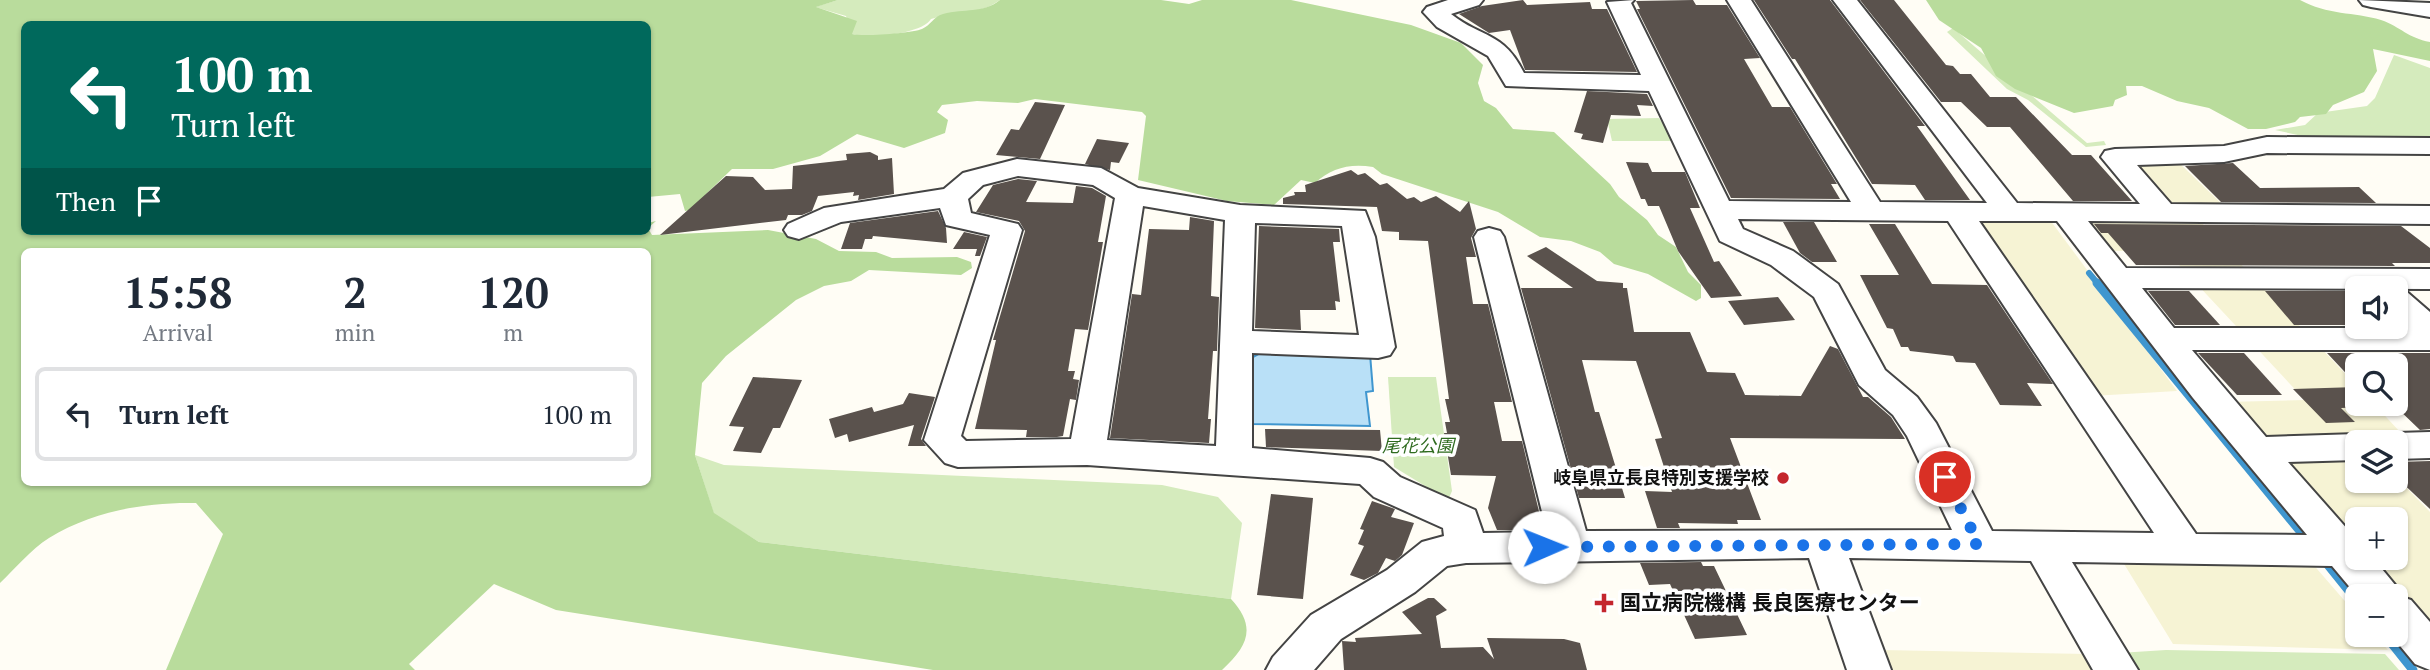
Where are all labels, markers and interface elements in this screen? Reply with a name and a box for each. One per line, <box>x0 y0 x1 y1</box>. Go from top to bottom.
text: 100 m <box>171 41 313 106</box>
icon: left <box>56 49 147 140</box>
text: Turn left <box>171 104 295 146</box>
icon: arrive <box>130 182 168 220</box>
text: Then <box>56 184 116 218</box>
text: 15:58 <box>123 264 233 320</box>
text: 2 <box>343 264 367 320</box>
text: 120 <box>478 264 549 320</box>
map controls <box>2345 276 2408 647</box>
button: sound <box>2345 276 2408 339</box>
text: Arrival <box>143 317 213 348</box>
text: min <box>335 317 375 348</box>
text: m <box>503 317 523 348</box>
button: search <box>2345 353 2408 416</box>
icon: left <box>60 395 98 433</box>
text: Turn left <box>119 397 229 431</box>
text: 100 m <box>542 397 612 431</box>
button: layers <box>2345 430 2408 493</box>
park label: 尾花公園 <box>1382 433 1457 457</box>
pin <box>1915 447 1975 507</box>
icon: arrive <box>1926 458 1964 496</box>
place label: 岐阜県立長良特別支援学校 <box>1553 465 1769 489</box>
marker: 岐阜県立長良特別支援学校 <box>1775 470 1791 486</box>
button: + <box>2345 507 2408 570</box>
position arrow <box>1507 510 1581 584</box>
button: − <box>2345 584 2408 647</box>
place label: 国立病院機構 長良医療センター <box>1620 588 1920 616</box>
marker: 国立病院機構 長良医療センター <box>1594 593 1614 613</box>

